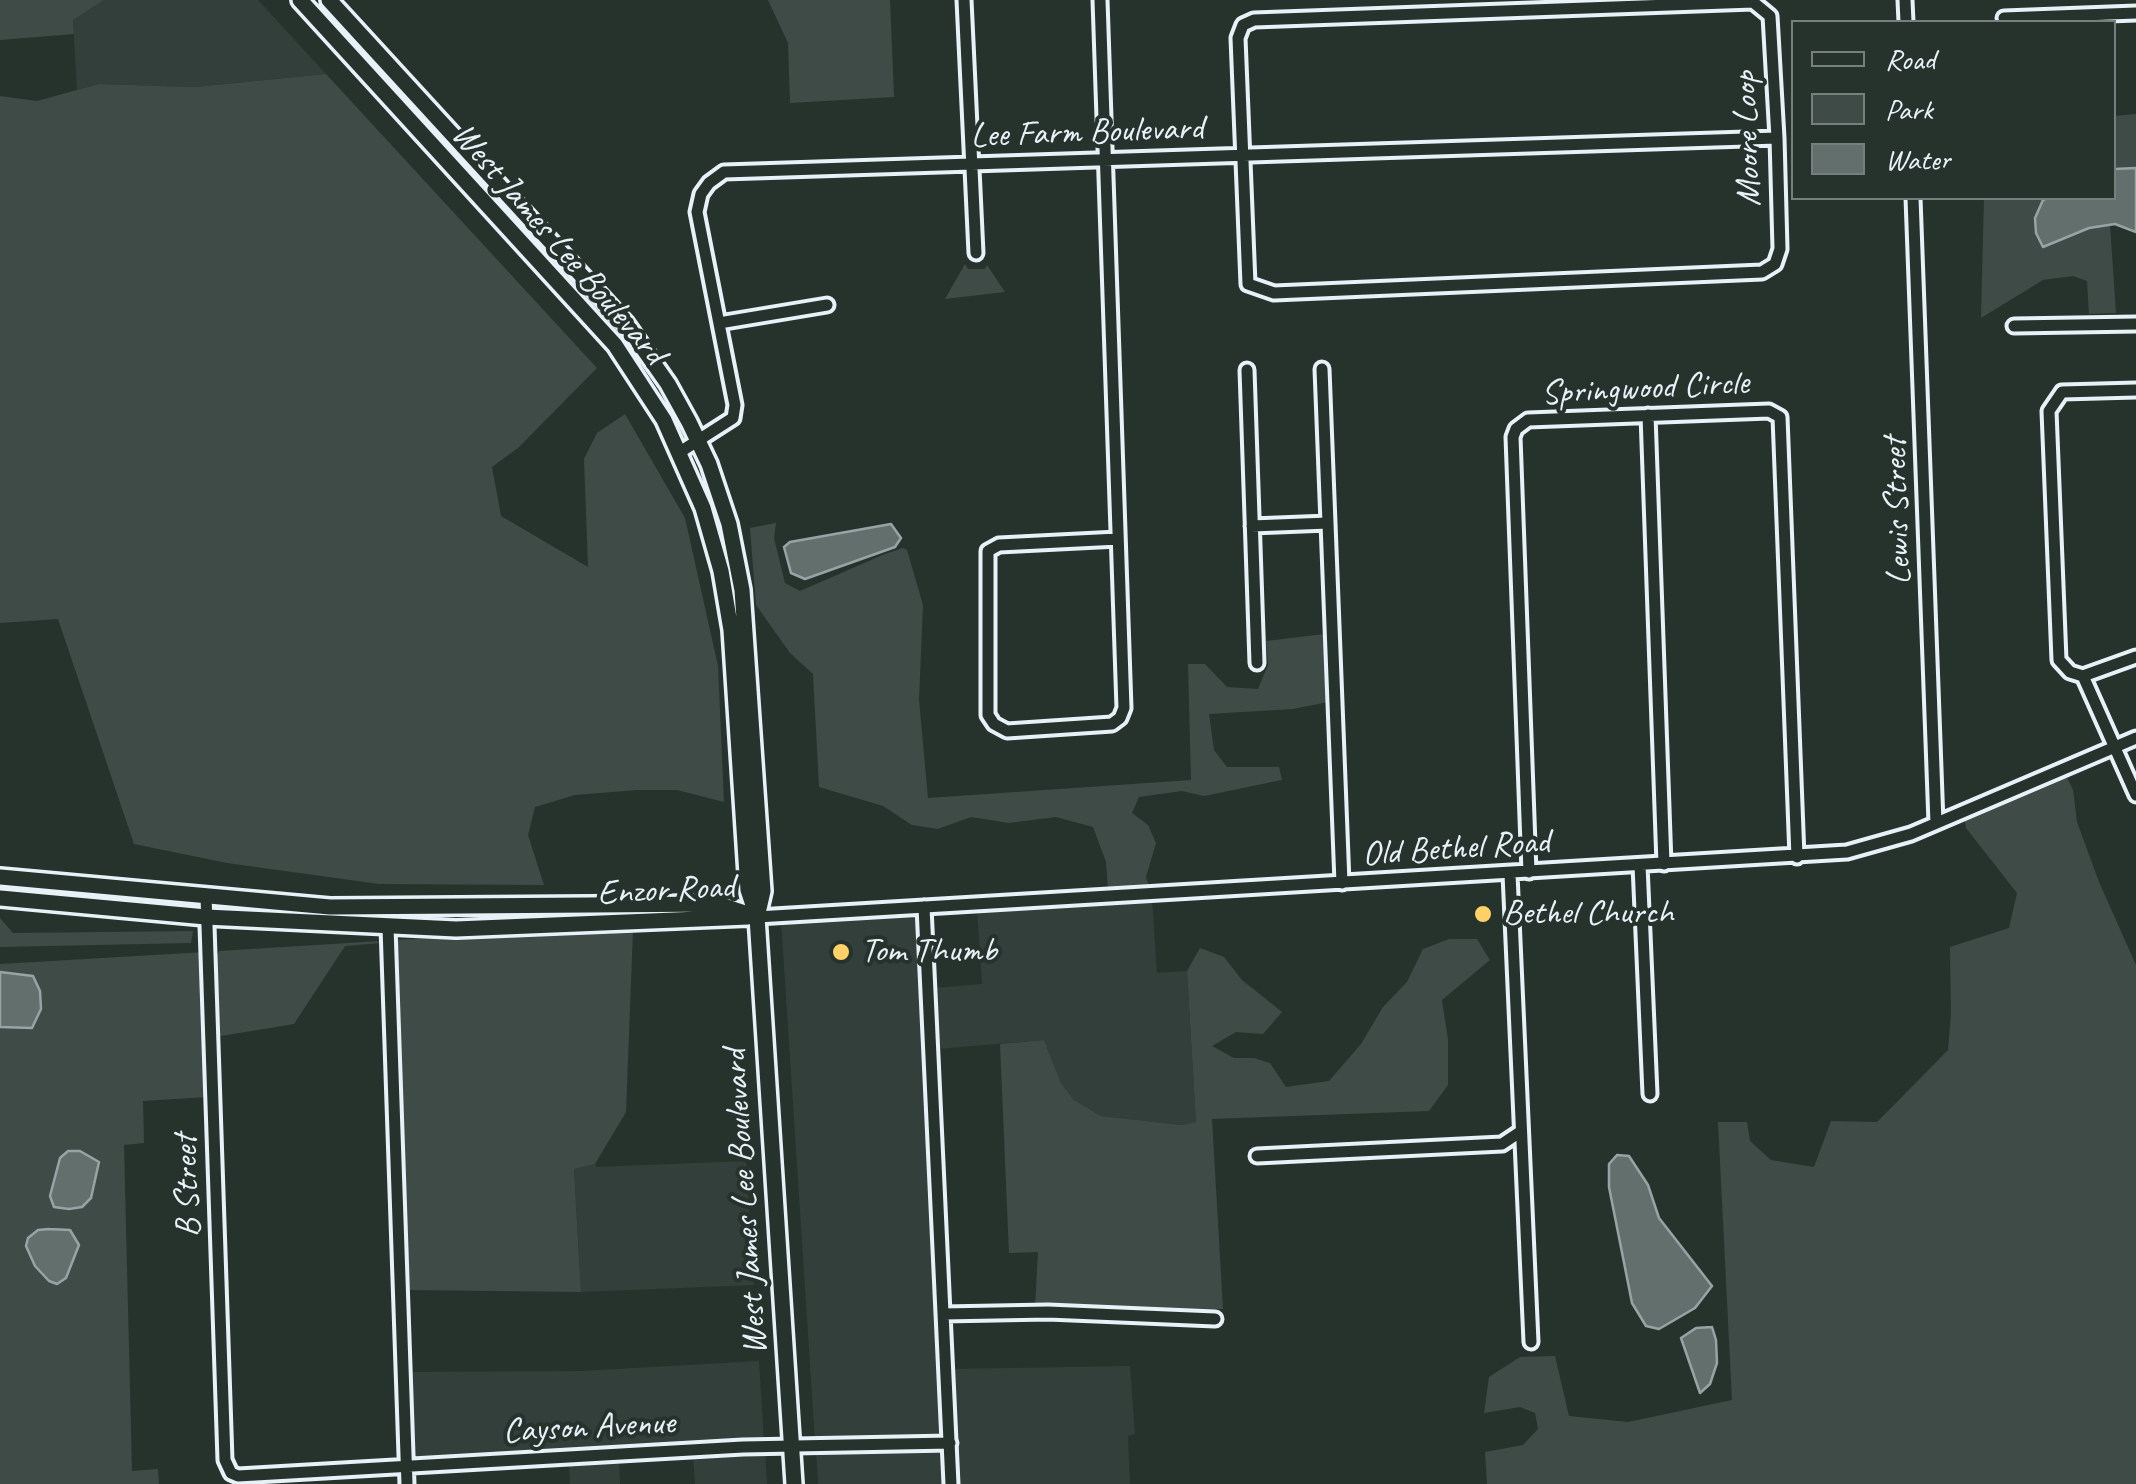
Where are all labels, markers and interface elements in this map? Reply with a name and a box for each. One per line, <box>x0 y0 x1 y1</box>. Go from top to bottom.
legend <box>1791 20 2116 200</box>
text: Road <box>1885 40 1935 78</box>
street label: Moore Loop <box>1725 71 1771 207</box>
text: Park <box>1885 90 1933 128</box>
street label: Lee Farm Boulevard <box>970 108 1204 158</box>
street label: West James Lee Boulevard <box>442 115 674 373</box>
text: Water <box>1885 140 1950 178</box>
street label: Springwood Circle <box>1540 363 1750 415</box>
street label: Lewis Street <box>1874 437 1922 585</box>
street label: Old Bethel Road <box>1361 822 1551 876</box>
street label: Enzor Road <box>596 866 736 916</box>
place label: Bethel Church <box>1503 893 1673 935</box>
marker: Bethel Church <box>1472 903 1494 925</box>
place label: Tom Thumb <box>861 931 997 973</box>
marker: Tom Thumb <box>830 941 852 963</box>
street label: West James Lee Boulevard <box>714 1048 778 1356</box>
street label: B Street <box>165 1134 211 1238</box>
street label: Cayson Avenue <box>502 1403 676 1453</box>

